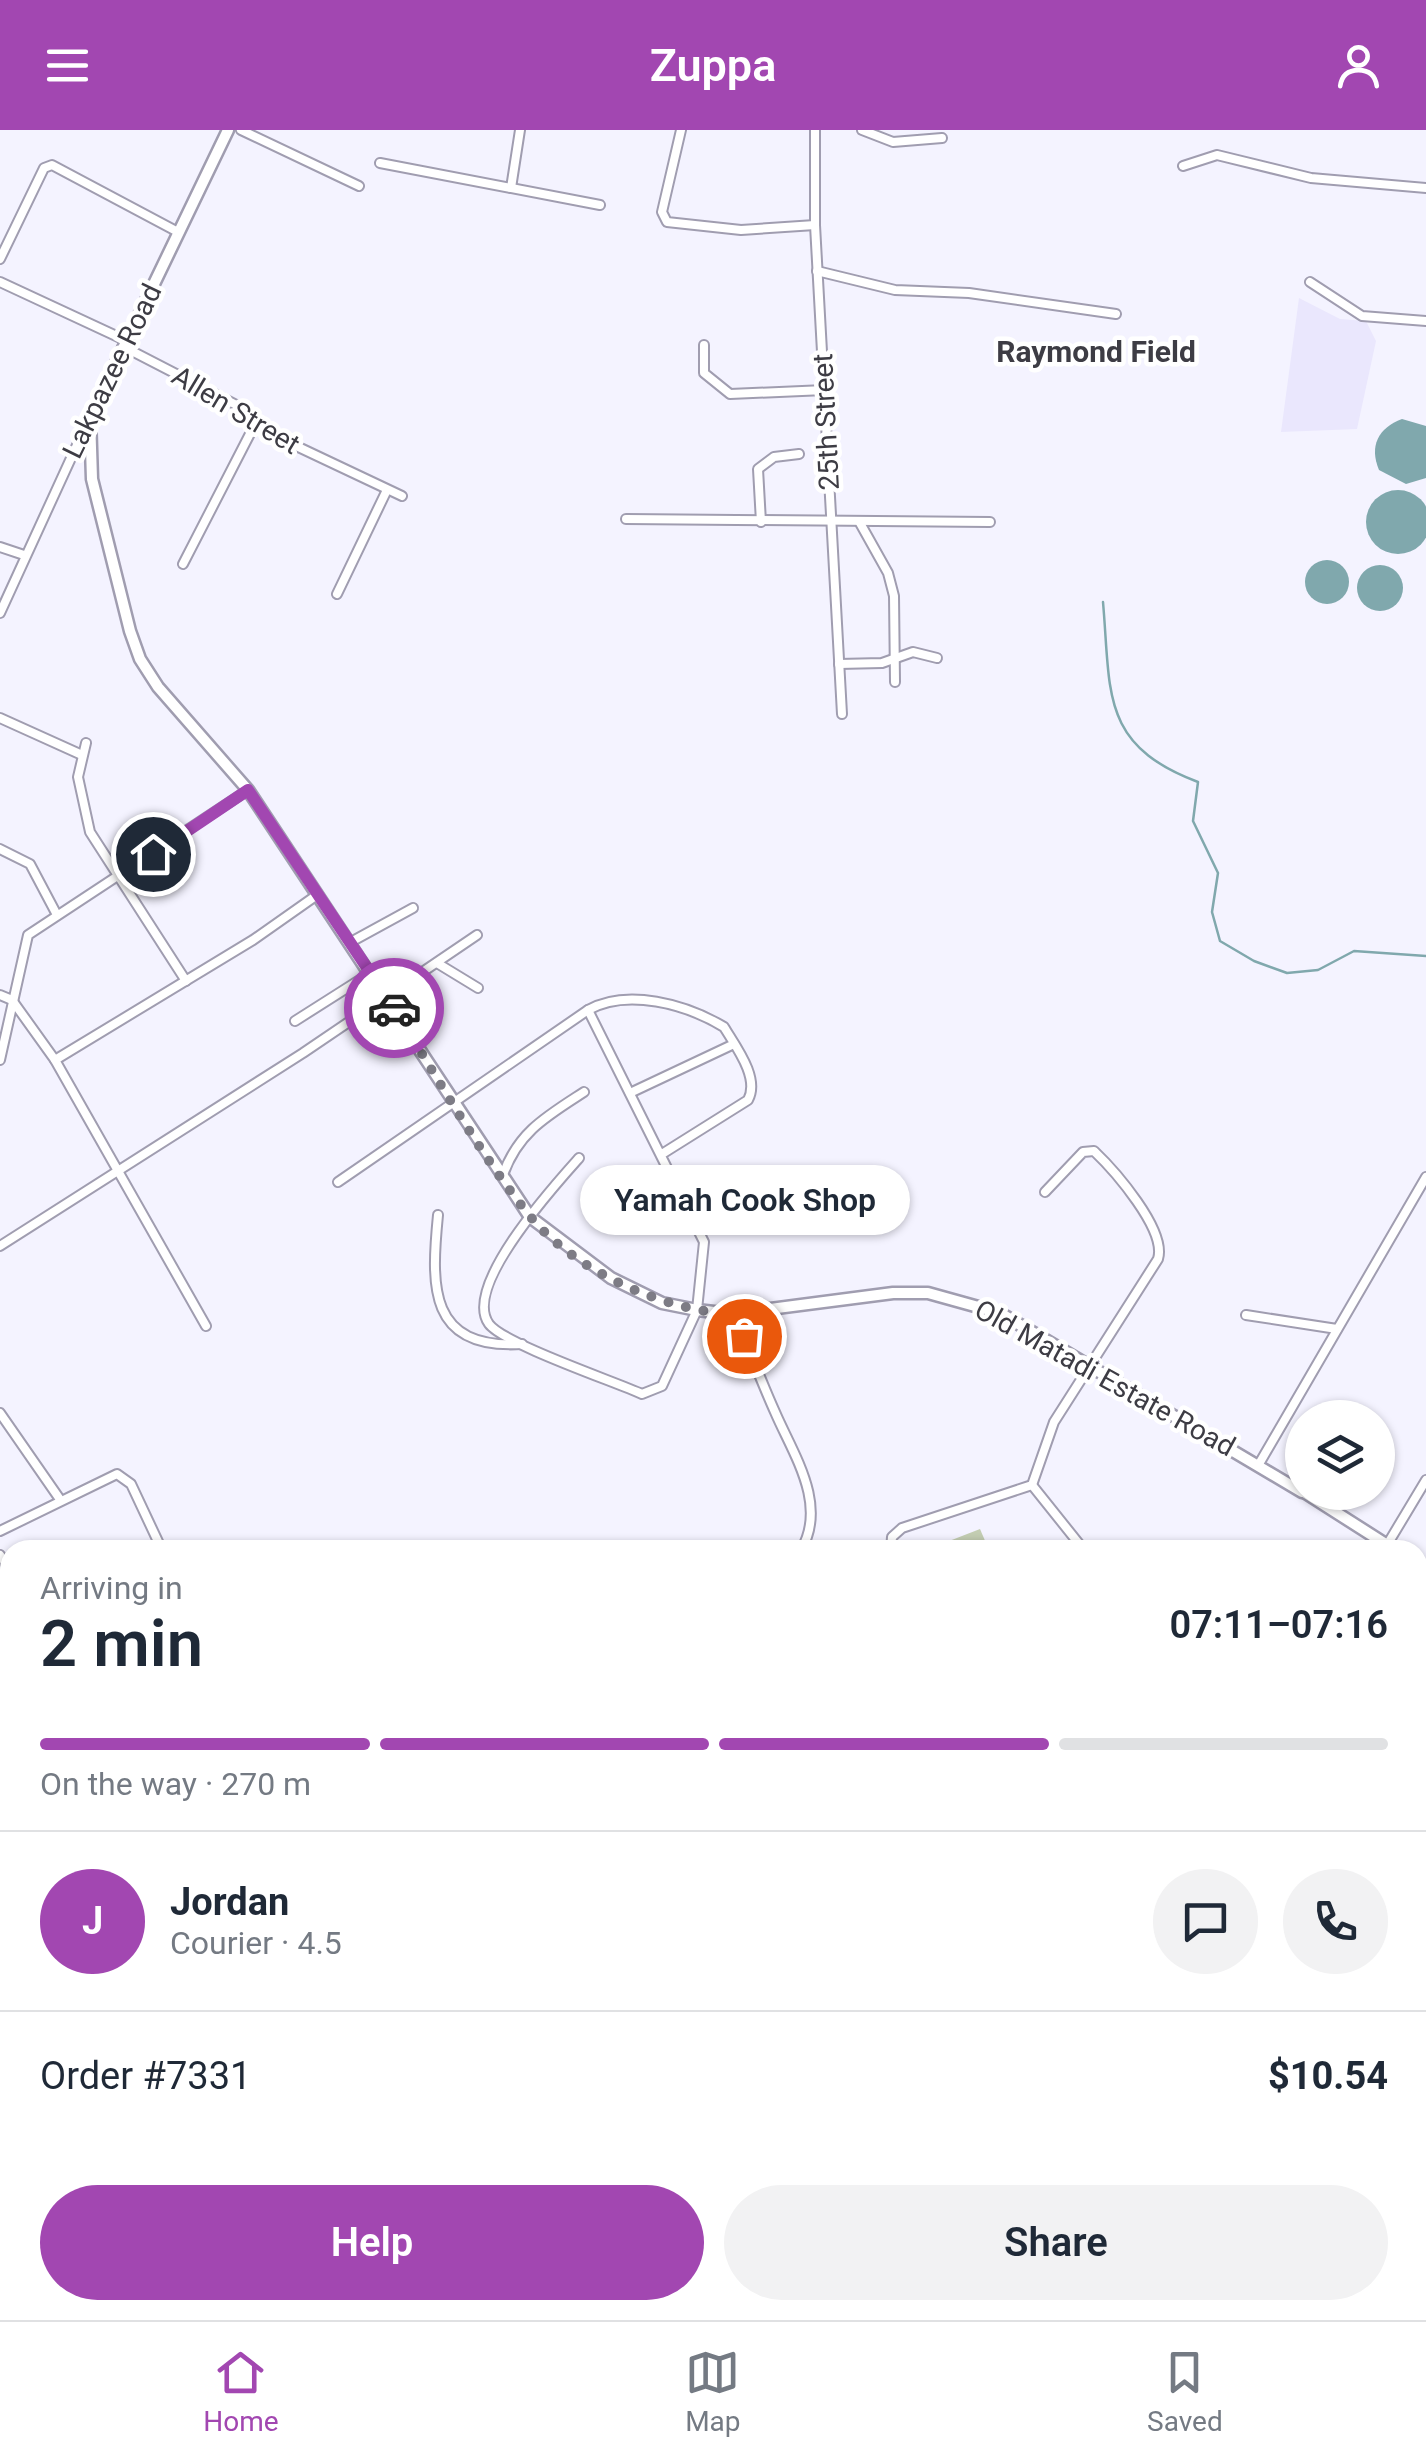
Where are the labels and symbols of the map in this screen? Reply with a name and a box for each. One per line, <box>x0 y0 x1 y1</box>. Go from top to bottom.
street label: Lakpazee Road <box>56 278 168 464</box>
district label: Raymond Field <box>996 334 1196 369</box>
street label: 25th Street <box>806 353 846 491</box>
street label: Allen Street <box>166 359 306 461</box>
pin <box>111 812 196 897</box>
courier <box>344 958 444 1058</box>
callout: Yamah Cook Shop <box>579 1166 909 1236</box>
street label: Old Matadi Estate Road <box>969 1293 1241 1463</box>
pin <box>702 1294 787 1379</box>

